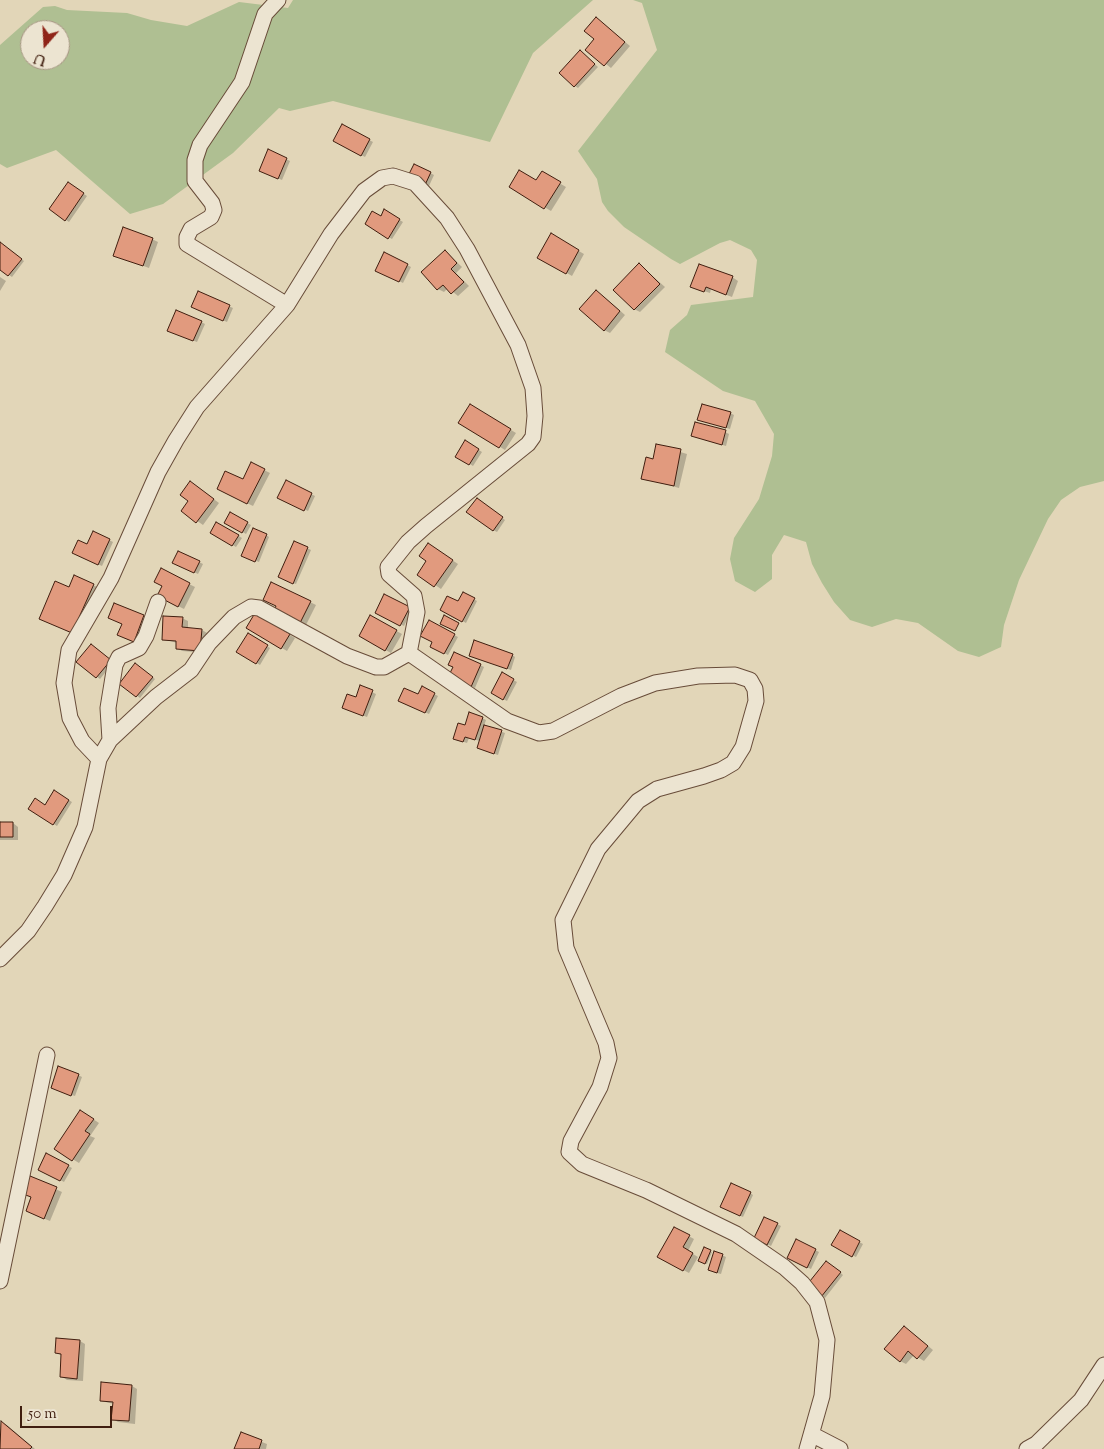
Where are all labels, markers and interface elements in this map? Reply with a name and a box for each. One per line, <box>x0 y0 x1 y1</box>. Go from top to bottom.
north arrow <box>20 20 70 70</box>
text: U <box>32 47 49 70</box>
scale bar <box>22 1396 115 1428</box>
text: 50 m <box>28 1404 57 1425</box>

